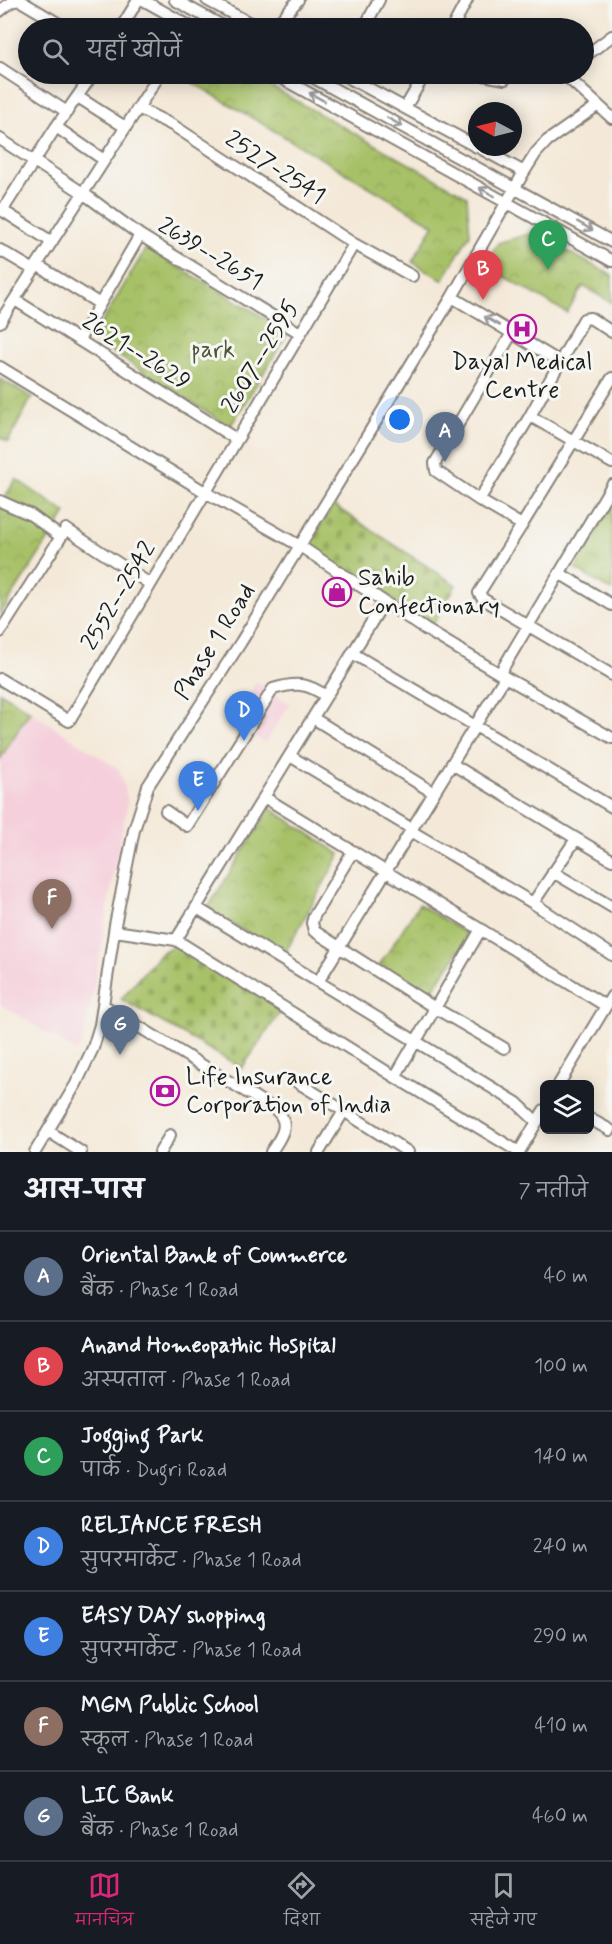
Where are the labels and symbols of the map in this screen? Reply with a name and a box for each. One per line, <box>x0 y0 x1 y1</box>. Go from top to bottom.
one-way arrow <box>309 91 326 103</box>
north arrow <box>468 102 522 156</box>
one-way arrow <box>386 117 404 128</box>
street label: 2527-2541 <box>219 124 331 212</box>
one-way arrow <box>479 186 496 198</box>
street label: 2639--2651 <box>152 211 268 297</box>
pin: C <box>528 220 568 270</box>
one-way arrow <box>576 221 593 233</box>
pin: B <box>464 250 502 300</box>
street label: 2607--2595 <box>215 295 307 419</box>
street label: 2621--2629 <box>76 306 196 398</box>
hospital icon: Dayal Medical Centre <box>506 313 538 345</box>
one-way arrow <box>484 314 501 326</box>
park label: park <box>191 335 235 366</box>
place label: Dayal Medical Centre <box>451 347 593 406</box>
your location <box>385 405 414 434</box>
pin: A <box>426 412 464 462</box>
street label: 2552--2542 <box>74 536 164 656</box>
place label: Sahib Confectionary <box>358 563 500 622</box>
shop icon: Sahib Confectionary <box>321 576 353 608</box>
street label: Phase 1 Road <box>167 578 263 706</box>
pin: D <box>224 692 264 741</box>
pin: E <box>178 762 218 811</box>
pin: F <box>32 880 72 929</box>
pin: G <box>100 1006 140 1055</box>
place label: Life Insurance Corporation of India <box>186 1062 391 1121</box>
bank icon: Life Insurance Corporation of India <box>149 1075 181 1107</box>

